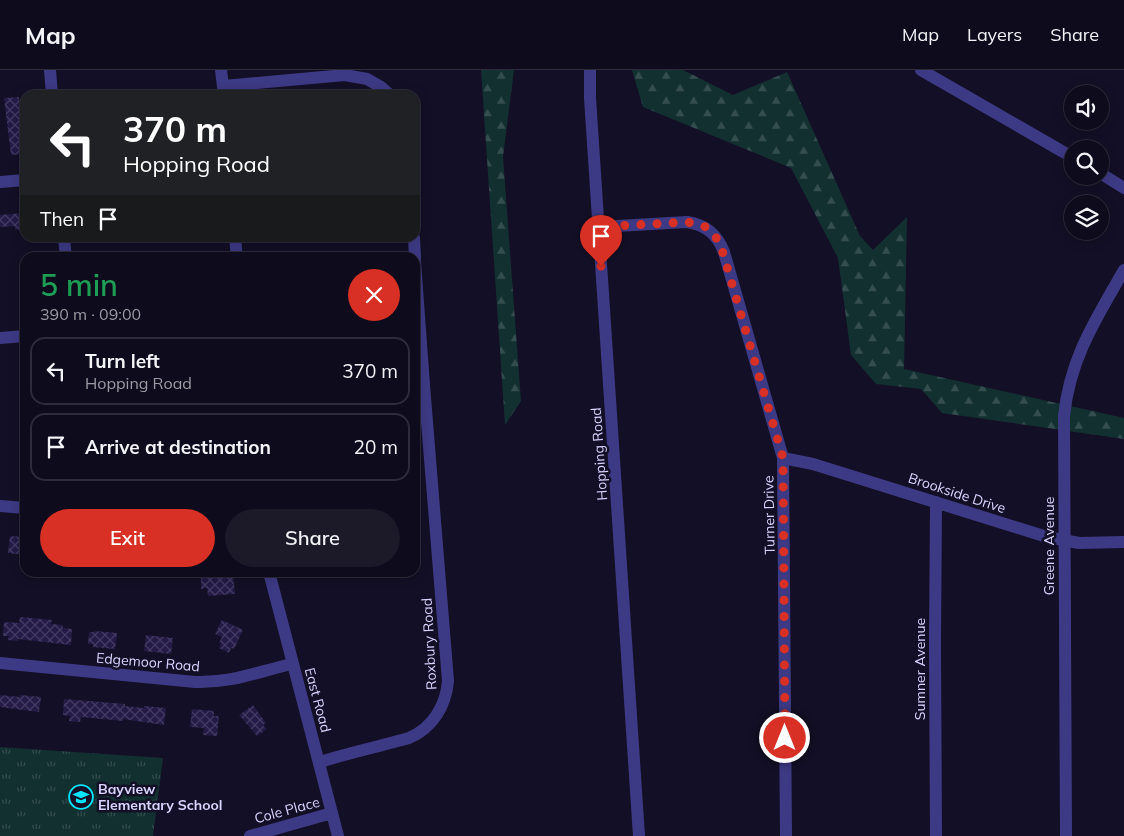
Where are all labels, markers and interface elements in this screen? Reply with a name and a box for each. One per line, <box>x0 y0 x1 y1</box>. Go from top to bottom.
text: Map <box>25 20 76 50</box>
text: Map <box>902 23 939 46</box>
text: Layers <box>967 23 1022 46</box>
text: Share <box>1050 23 1099 46</box>
map controls <box>1064 85 1109 240</box>
button: sound <box>1064 85 1109 130</box>
text: 370 m <box>123 107 227 151</box>
icon: left <box>40 110 105 175</box>
button: search <box>1064 140 1109 185</box>
text: Hopping Road <box>123 150 270 178</box>
button: layers <box>1064 195 1109 240</box>
icon: arrive <box>94 205 122 233</box>
text: Then <box>40 207 84 231</box>
pin <box>580 215 622 266</box>
icon: arrive <box>587 222 615 250</box>
text: 5 min <box>40 266 118 304</box>
button: close <box>348 269 400 321</box>
text: 390 m · 09:00 <box>40 304 141 324</box>
text: Turn left <box>85 349 160 373</box>
icon: left <box>42 357 70 385</box>
text: 370 m <box>342 359 398 383</box>
text: Hopping Road <box>85 373 192 393</box>
street label: Hopping Road <box>587 407 611 501</box>
icon: arrive <box>42 433 70 461</box>
text: Arrive at destination <box>85 435 271 459</box>
text: 20 m <box>354 435 398 459</box>
street label: Brookside Drive <box>906 469 1008 517</box>
street label: Turner Drive <box>759 475 779 555</box>
street label: Greene Avenue <box>1040 497 1058 595</box>
button: Exit <box>40 509 215 567</box>
button: Share <box>225 509 400 567</box>
street label: Roxbury Road <box>418 597 440 691</box>
street label: Sumner Avenue <box>911 618 929 720</box>
street label: Edgemoor Road <box>95 649 201 675</box>
street label: East Road <box>301 666 335 734</box>
position arrow <box>758 711 810 763</box>
place label: Bayview Elementary School <box>98 780 222 814</box>
school or university icon: Bayview Elementary School <box>68 784 94 810</box>
street label: Cole Place <box>252 793 322 827</box>

